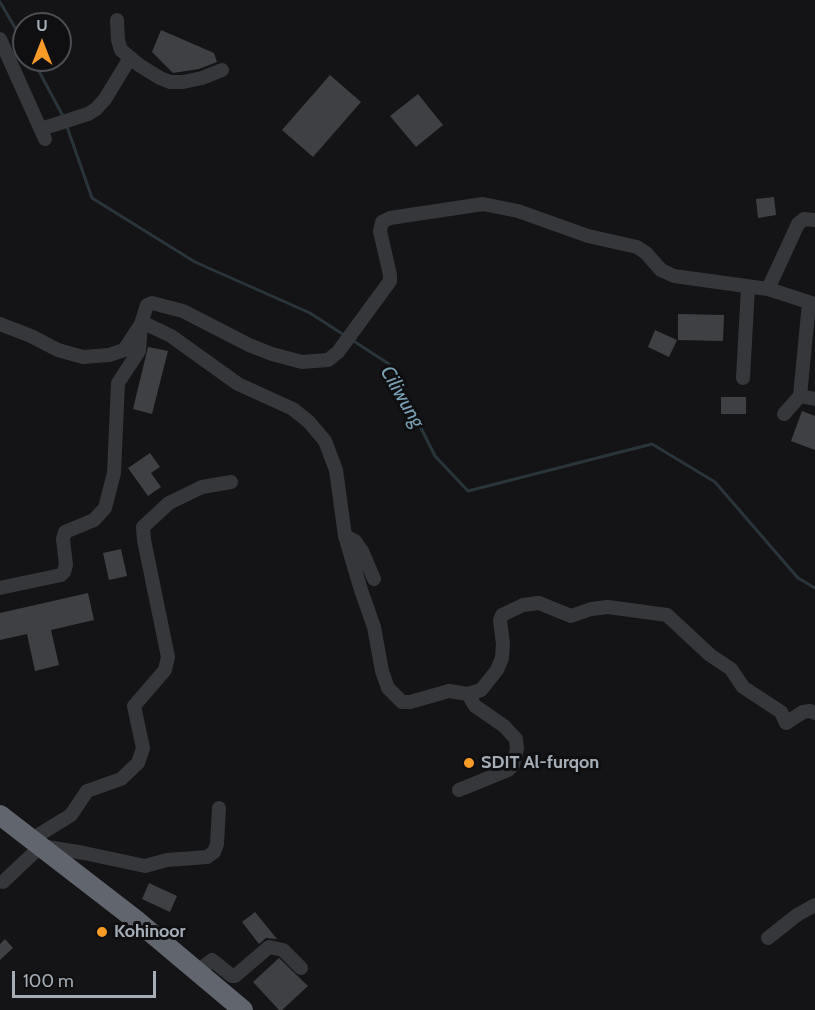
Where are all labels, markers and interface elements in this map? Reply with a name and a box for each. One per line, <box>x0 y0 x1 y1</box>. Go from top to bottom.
north arrow <box>12 12 72 72</box>
text: U <box>36 16 48 35</box>
water label: Ciliwung <box>375 362 429 432</box>
place label: SDIT Al-furqon <box>481 752 599 774</box>
marker: SDIT Al-furqon <box>462 756 476 770</box>
place label: Kohinoor <box>114 921 186 943</box>
marker: Kohinoor <box>95 925 109 939</box>
scale bar <box>15 959 159 997</box>
text: 100 m <box>23 970 74 992</box>

